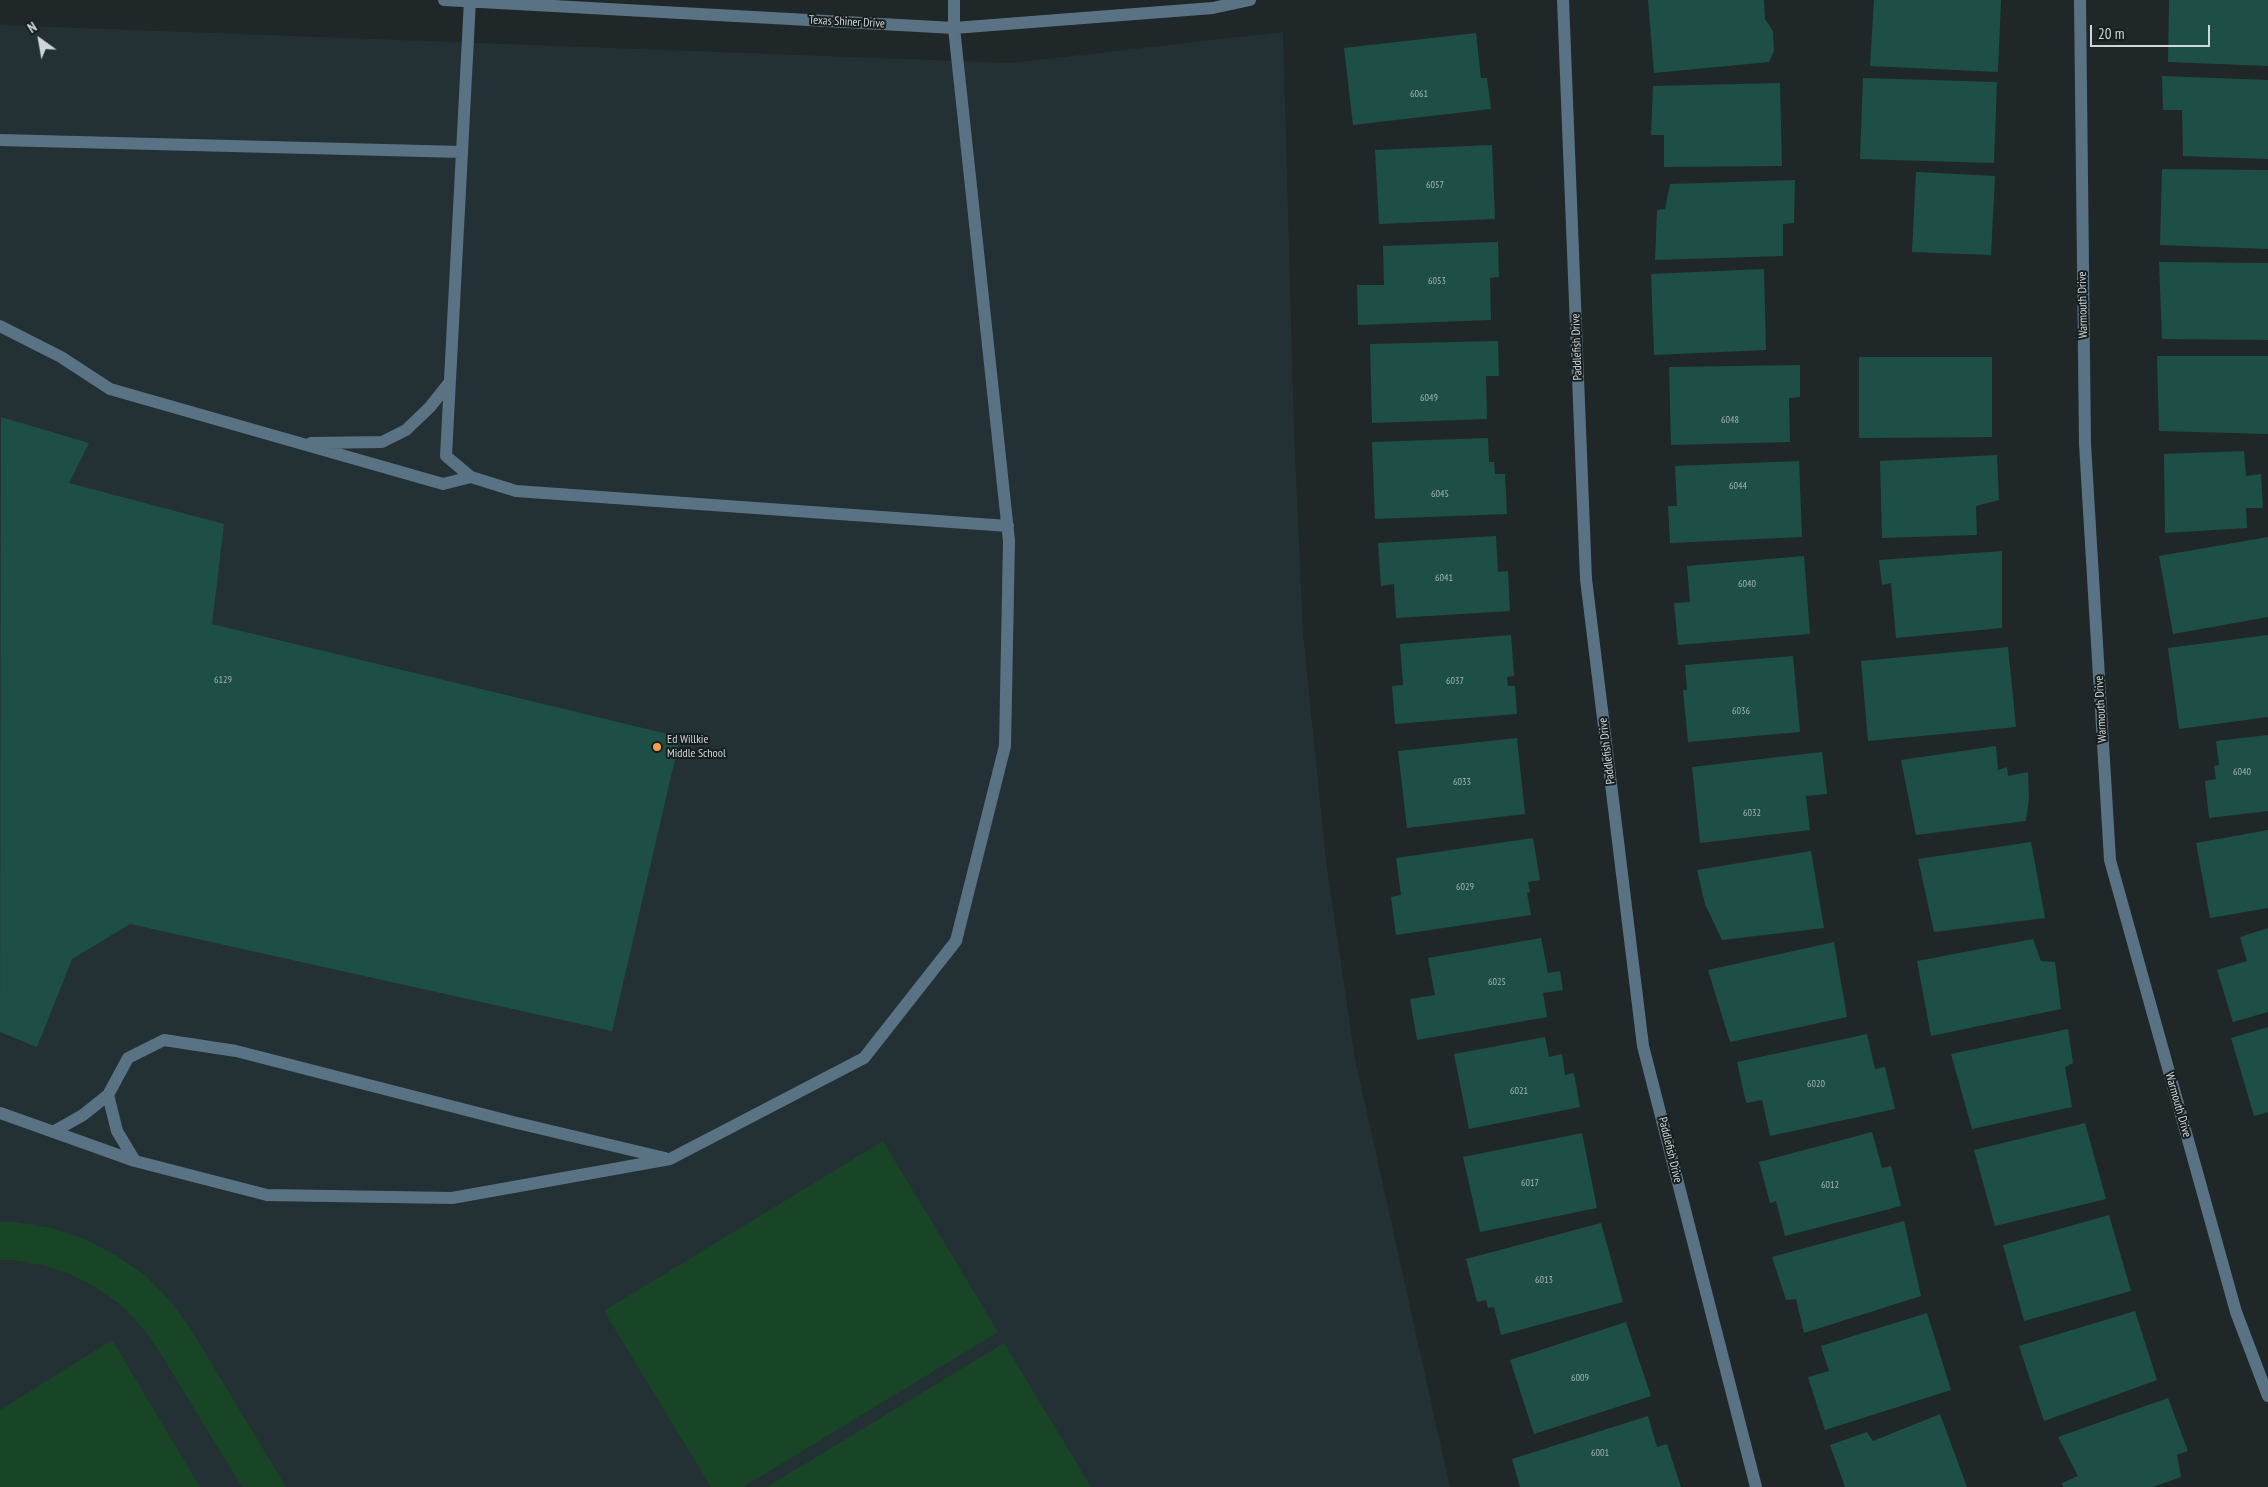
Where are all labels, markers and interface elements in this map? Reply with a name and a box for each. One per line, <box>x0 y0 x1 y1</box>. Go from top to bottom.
street label: Texas Shiner Drive <box>809 13 885 31</box>
north arrow <box>15 15 65 65</box>
scale bar <box>2093 15 2213 47</box>
text: N <box>24 18 40 37</box>
text: 20 m <box>2098 24 2124 43</box>
house number: 6061 <box>1410 88 1428 100</box>
house number: 6057 <box>1426 179 1444 191</box>
street label: Warmouth Drive <box>2075 271 2091 339</box>
house number: 6053 <box>1428 275 1446 287</box>
street label: Paddlefish Drive <box>1569 313 1585 381</box>
house number: 6049 <box>1420 392 1438 404</box>
house number: 6048 <box>1721 414 1739 426</box>
house number: 6044 <box>1729 480 1747 492</box>
house number: 6045 <box>1431 488 1449 500</box>
house number: 6041 <box>1435 572 1453 584</box>
house number: 6040 <box>1738 578 1756 590</box>
house number: 6129 <box>214 674 232 686</box>
house number: 6037 <box>1446 675 1464 687</box>
street label: Warmouth Drive <box>2092 675 2110 743</box>
house number: 6036 <box>1732 705 1750 717</box>
street label: Paddlefish Drive <box>1596 717 1618 785</box>
place label: Ed Willkie Middle School <box>667 733 726 761</box>
marker: Ed Willkie Middle School <box>651 741 663 753</box>
house number: 6040 <box>2233 766 2251 778</box>
house number: 6033 <box>1453 776 1471 788</box>
house number: 6032 <box>1743 807 1761 819</box>
house number: 6029 <box>1456 881 1474 893</box>
house number: 6025 <box>1488 976 1506 988</box>
street label: Warmouth Drive <box>2162 1071 2194 1139</box>
house number: 6020 <box>1807 1078 1825 1090</box>
house number: 6021 <box>1510 1085 1528 1097</box>
street label: Paddlefish Drive <box>1655 1116 1685 1184</box>
house number: 6017 <box>1521 1177 1539 1189</box>
house number: 6012 <box>1821 1179 1839 1191</box>
house number: 6013 <box>1535 1274 1553 1286</box>
house number: 6009 <box>1571 1372 1589 1384</box>
house number: 6001 <box>1591 1447 1609 1459</box>

